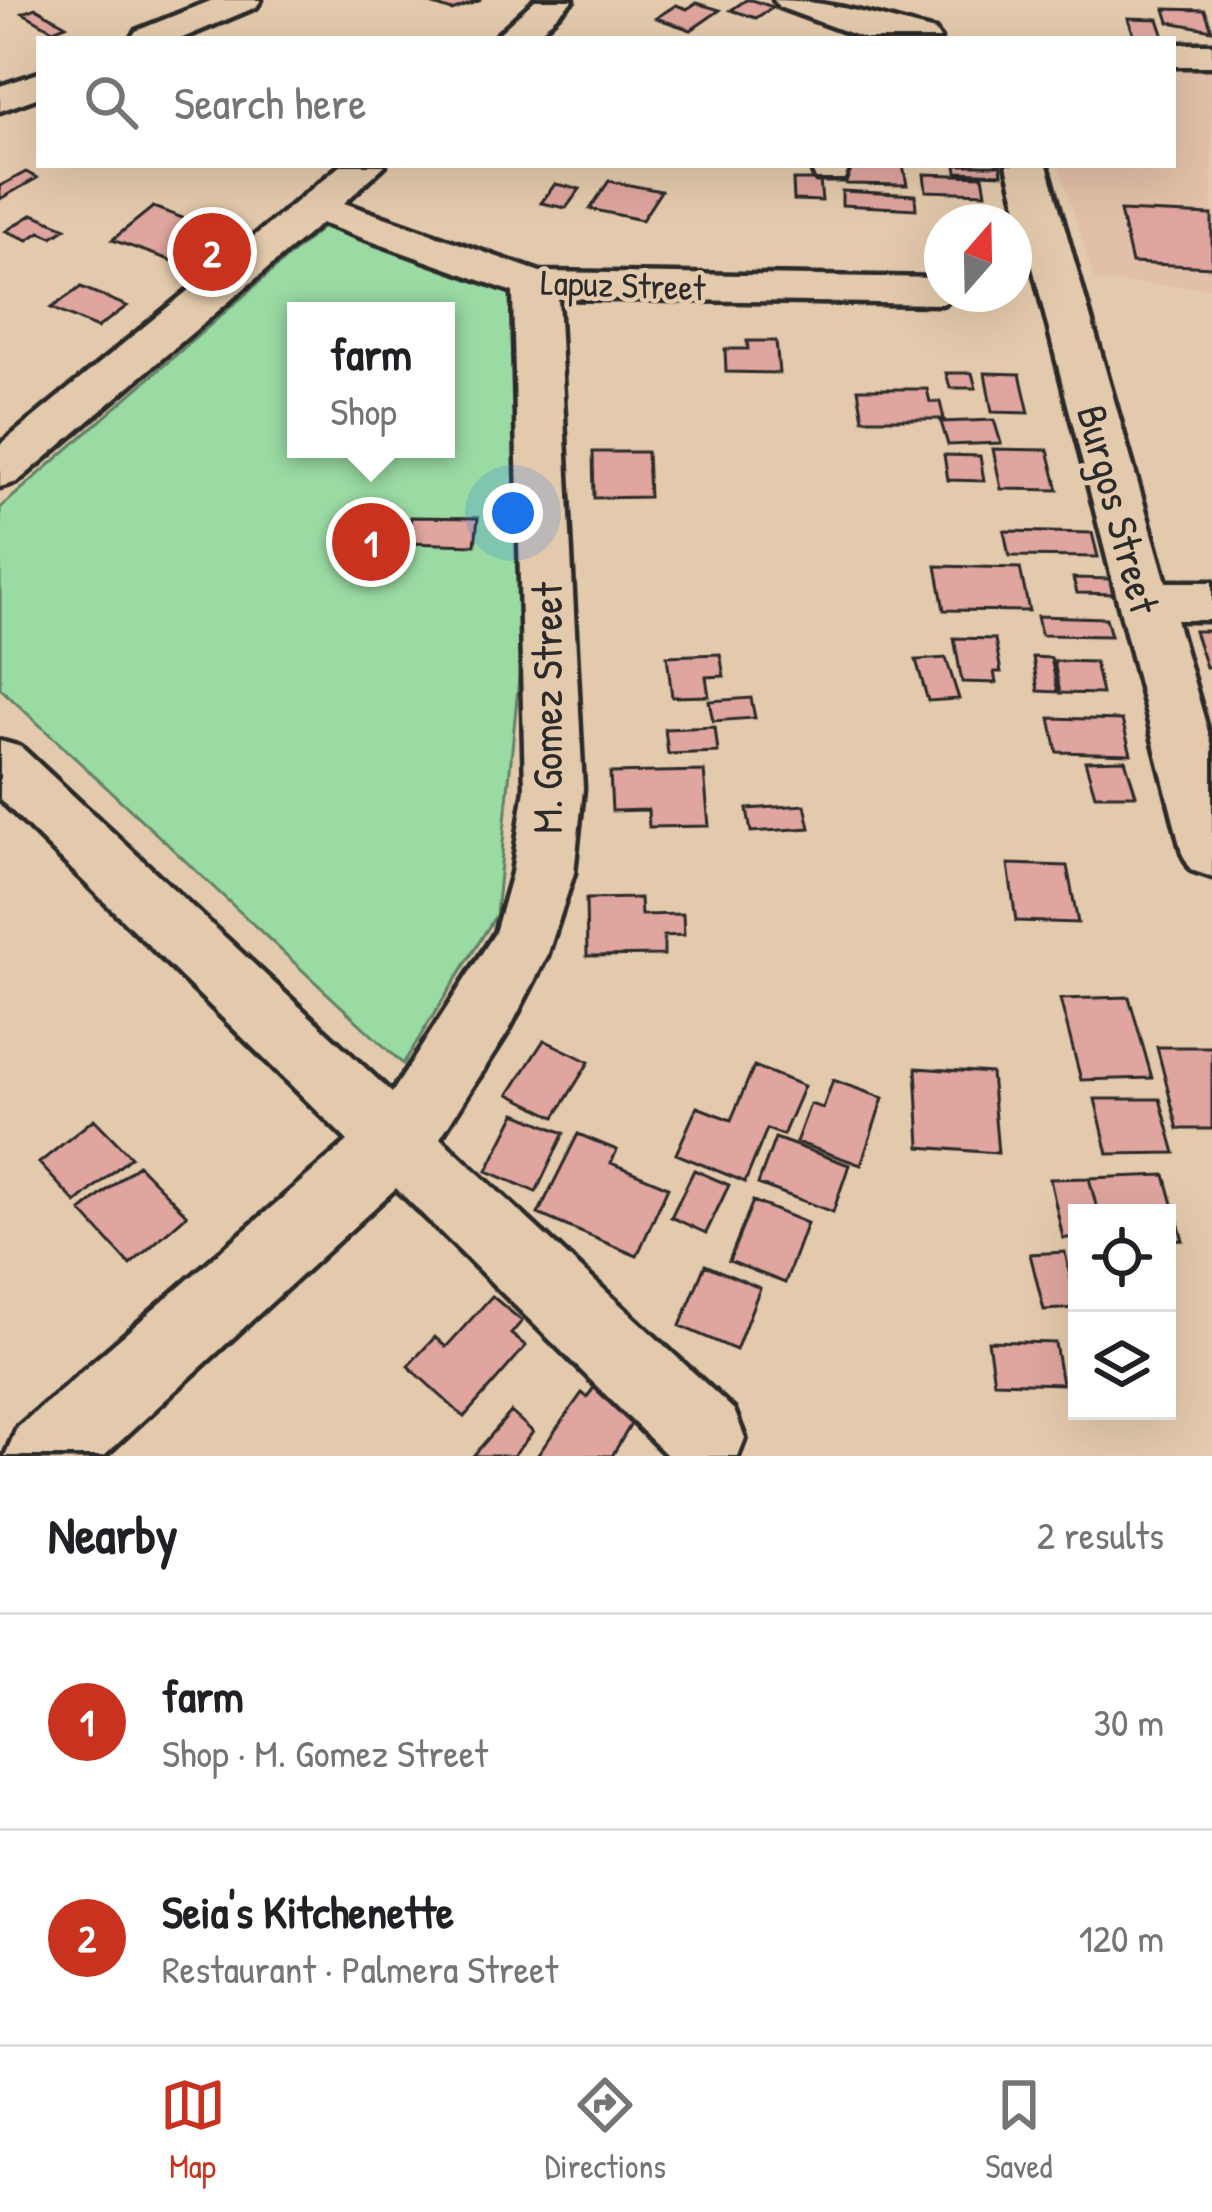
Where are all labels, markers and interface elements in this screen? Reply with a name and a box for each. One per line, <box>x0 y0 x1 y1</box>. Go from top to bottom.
search box <box>36 36 1176 168</box>
icon: search <box>78 69 144 135</box>
text: Search here <box>174 72 366 133</box>
north arrow <box>924 204 1032 312</box>
pin: 2 <box>173 207 251 297</box>
street label: Lapuz Street <box>540 257 707 311</box>
popup <box>287 302 455 458</box>
text: farm <box>330 323 412 384</box>
text: Shop <box>330 384 397 437</box>
street label: Burgos Street <box>1064 399 1174 620</box>
your location <box>483 483 543 543</box>
pin: 1 <box>332 497 410 587</box>
street label: M. Gomez Street <box>518 582 575 834</box>
map controls <box>1068 1204 1176 1420</box>
button: locate <box>1068 1204 1176 1312</box>
button: layers <box>1068 1312 1176 1420</box>
text: Nearby <box>48 1500 178 1569</box>
text: 2 results <box>1037 1508 1164 1561</box>
text: farm <box>162 1665 244 1726</box>
text: 1 <box>80 1695 94 1748</box>
text: 30 m <box>1094 1695 1164 1748</box>
text: Shop · M. Gomez Street <box>162 1726 488 1779</box>
text: Seia's Kitchenette <box>162 1881 454 1942</box>
text: 2 <box>78 1911 96 1964</box>
text: 120 m <box>1079 1911 1164 1964</box>
text: Restaurant · Palmera Street <box>162 1942 558 1995</box>
tab: Map <box>160 2072 226 2188</box>
tab: Directions <box>545 2072 666 2188</box>
tab: Saved <box>985 2072 1052 2188</box>

